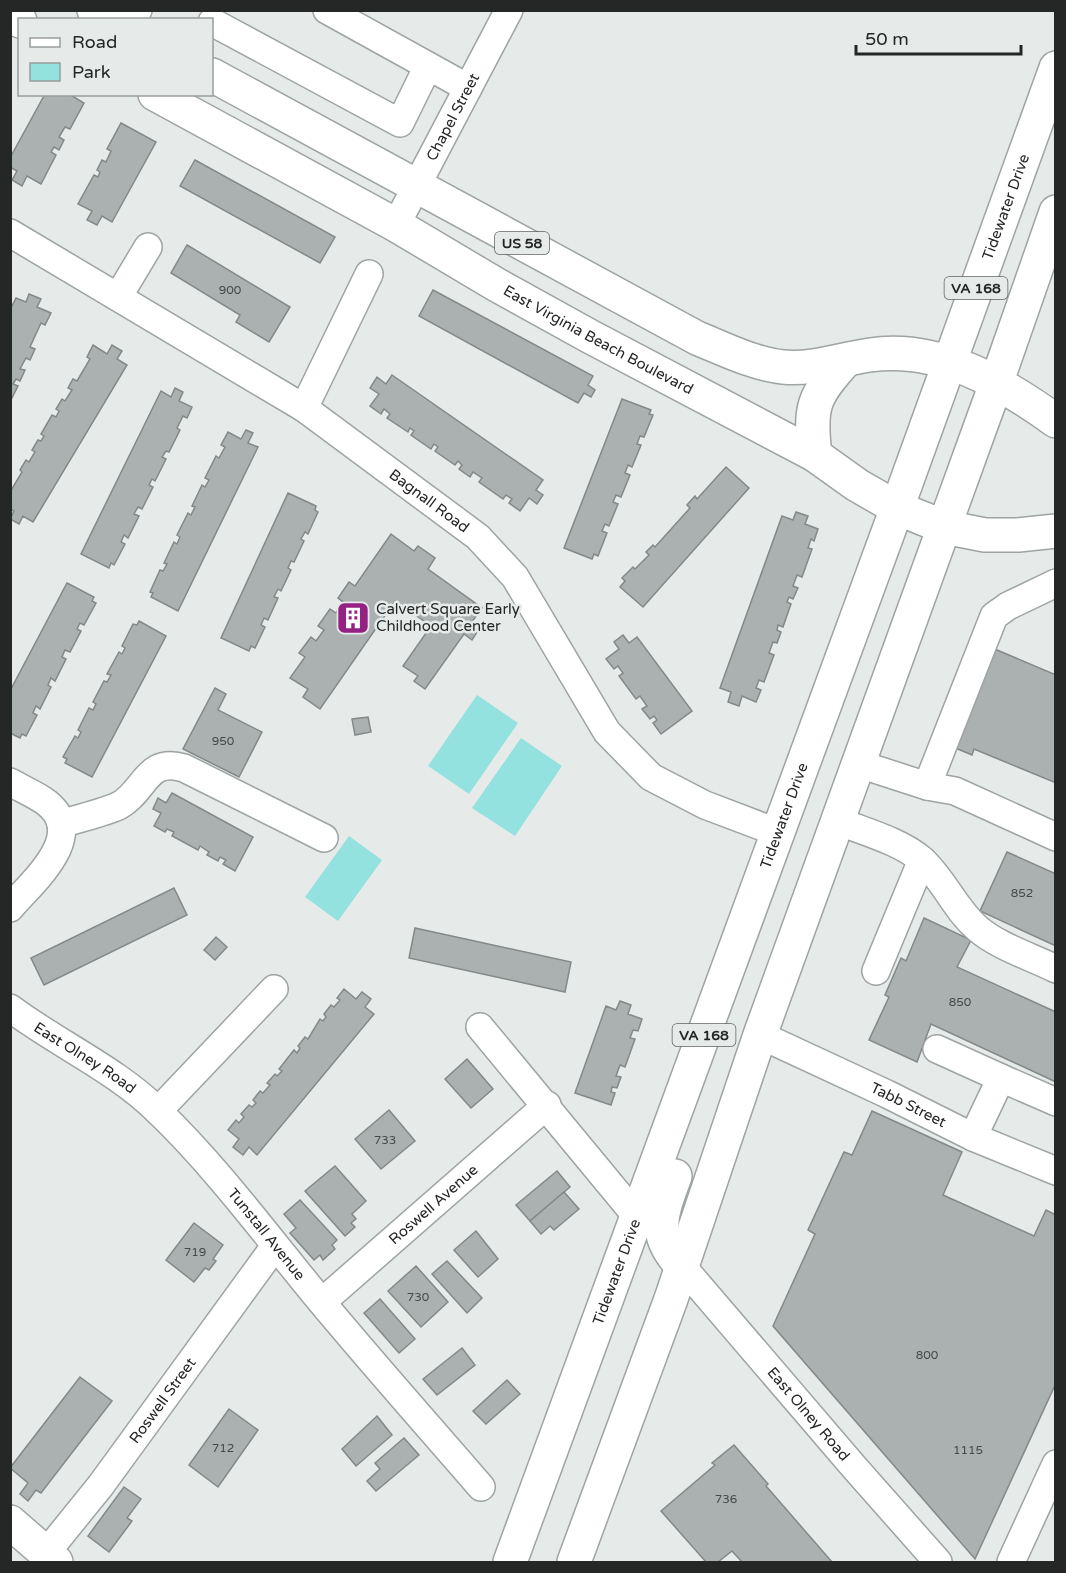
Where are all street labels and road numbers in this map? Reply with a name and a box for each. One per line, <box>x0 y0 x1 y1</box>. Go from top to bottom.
street label: Chapel Street <box>422 70 483 164</box>
street label: Tidewater Drive <box>978 151 1033 262</box>
road number: US 58 <box>495 232 549 254</box>
road number: VA 168 <box>944 277 1008 299</box>
street label: East Virginia Beach Boulevard <box>500 281 696 398</box>
street label: Bagnall Road <box>386 465 473 536</box>
street label: Tidewater Drive <box>756 760 812 871</box>
street label: East Olney Road <box>31 1018 140 1097</box>
road number: VA 168 <box>672 1024 736 1046</box>
street label: Tabb Street <box>868 1079 949 1131</box>
street label: Roswell Avenue <box>385 1161 482 1248</box>
street label: Tunstall Avenue <box>224 1185 309 1284</box>
street label: Tidewater Drive <box>589 1216 644 1327</box>
street label: Roswell Street <box>125 1354 200 1447</box>
street label: East Olney Road <box>763 1363 854 1464</box>

